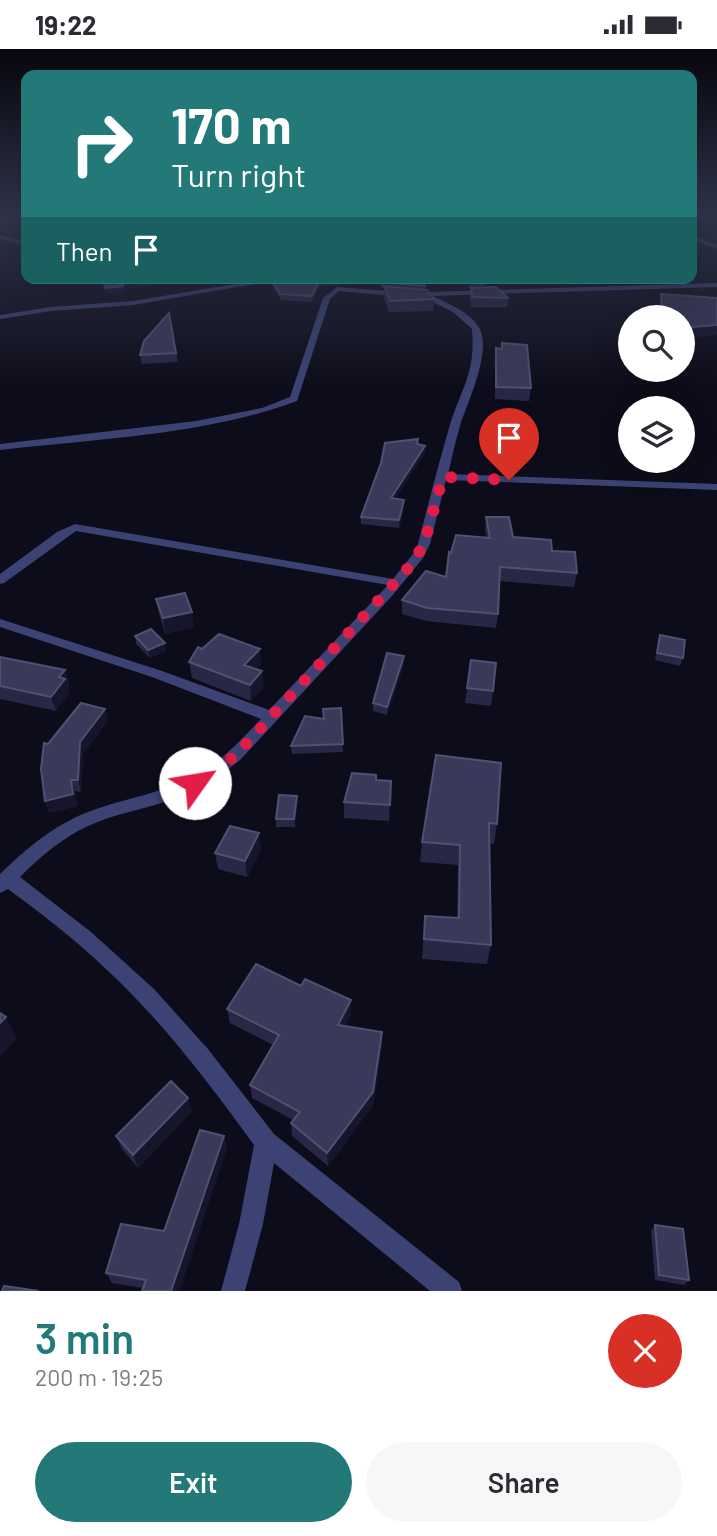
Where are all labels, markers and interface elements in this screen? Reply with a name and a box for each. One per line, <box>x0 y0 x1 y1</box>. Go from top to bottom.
text: 19:22 <box>35 9 97 40</box>
text: 170 m <box>171 95 291 154</box>
icon: right <box>56 98 147 189</box>
text: Turn right <box>171 155 306 193</box>
icon: arrive <box>127 231 165 269</box>
text: Then <box>56 235 113 266</box>
map controls <box>618 305 695 473</box>
button: search <box>618 305 695 382</box>
button: layers <box>618 396 695 473</box>
pin <box>479 408 539 480</box>
icon: arrive <box>490 419 528 457</box>
position arrow <box>158 746 232 820</box>
text: 3 min <box>35 1312 134 1362</box>
button: close <box>608 1314 682 1388</box>
text: 200 m · 19:25 <box>35 1363 163 1391</box>
button: Exit <box>35 1442 352 1522</box>
button: Share <box>366 1442 682 1522</box>

